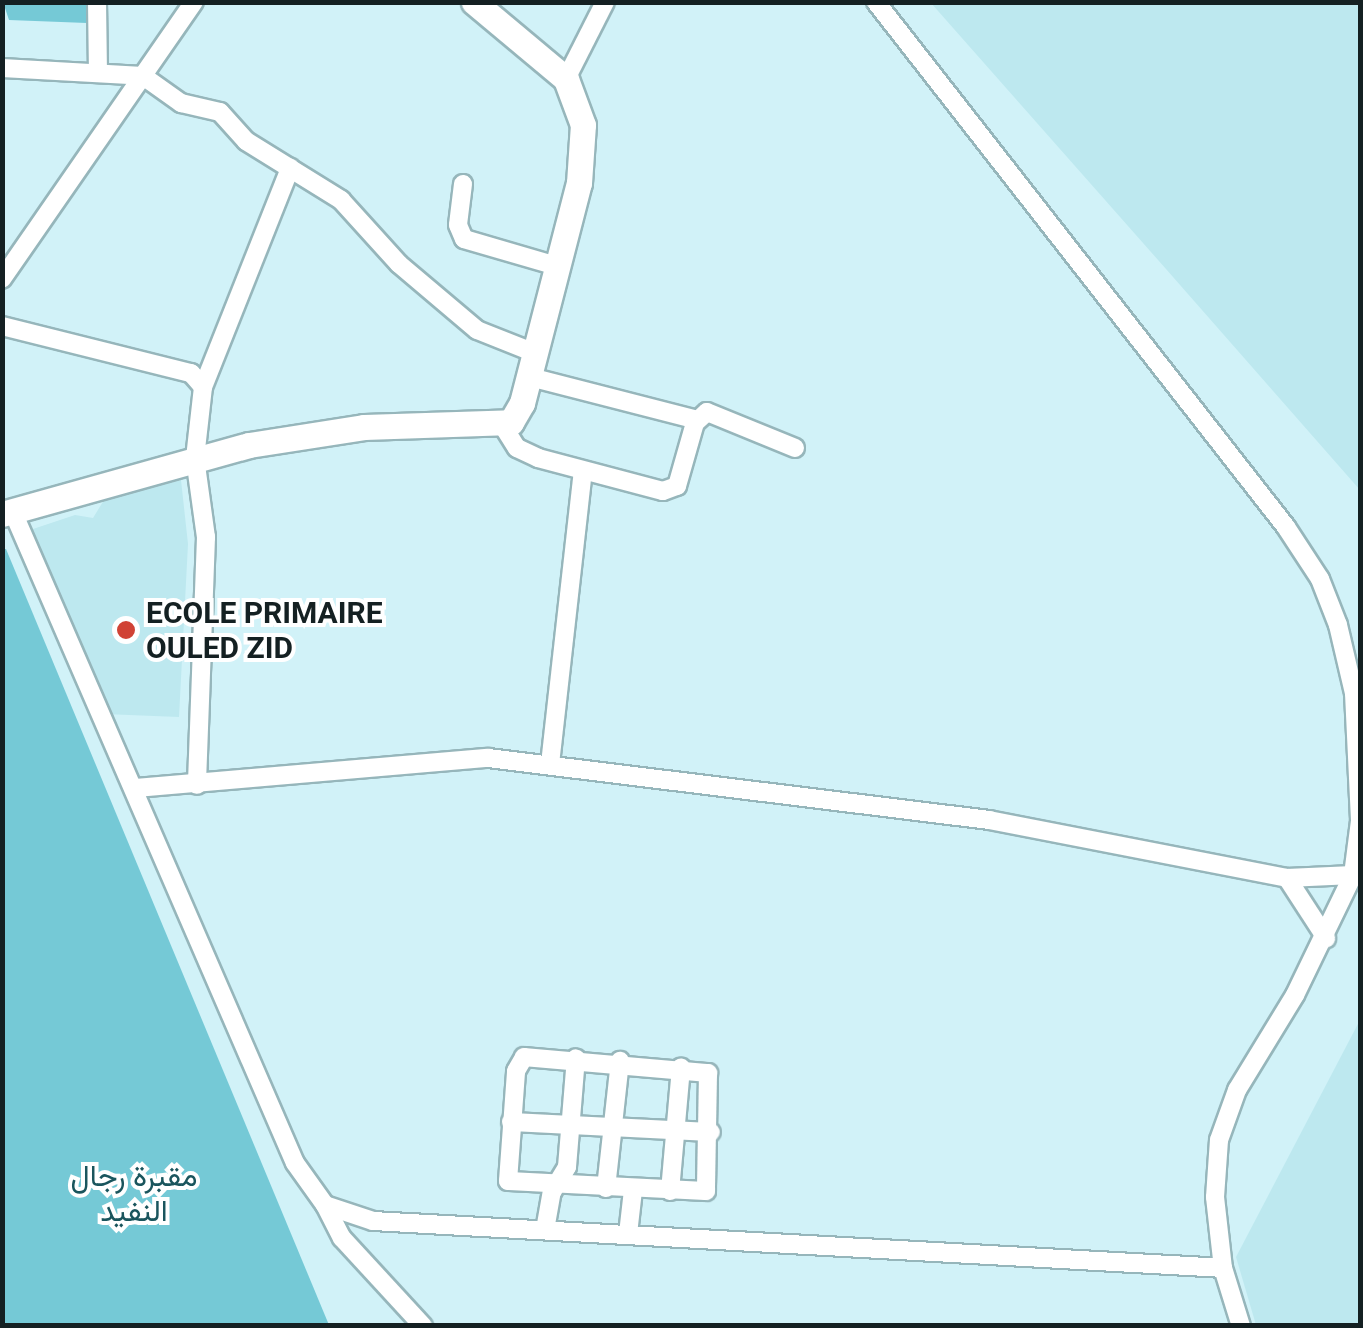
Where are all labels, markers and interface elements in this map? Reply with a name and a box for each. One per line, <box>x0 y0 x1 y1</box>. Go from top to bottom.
place label: ECOLE PRIMAIRE OULED ZID <box>146 595 383 666</box>
marker: ECOLE PRIMAIRE OULED ZID <box>115 619 137 641</box>
park label: مقبرة رجال النفيد <box>70 1158 198 1228</box>

